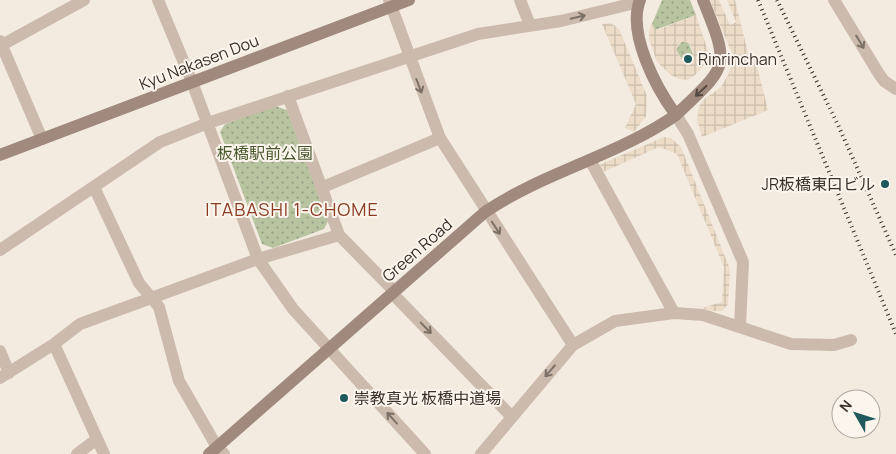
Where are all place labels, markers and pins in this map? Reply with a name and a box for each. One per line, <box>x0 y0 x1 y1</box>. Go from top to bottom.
place label: Rinrinchan <box>698 48 777 70</box>
marker: Rinrinchan <box>682 53 694 65</box>
place label: JR板橋東口ビル <box>761 173 875 195</box>
marker: JR板橋東口ビル <box>879 178 891 190</box>
place label: 崇教真光 板橋中道場 <box>354 387 501 409</box>
marker: 崇教真光 板橋中道場 <box>338 392 350 404</box>

